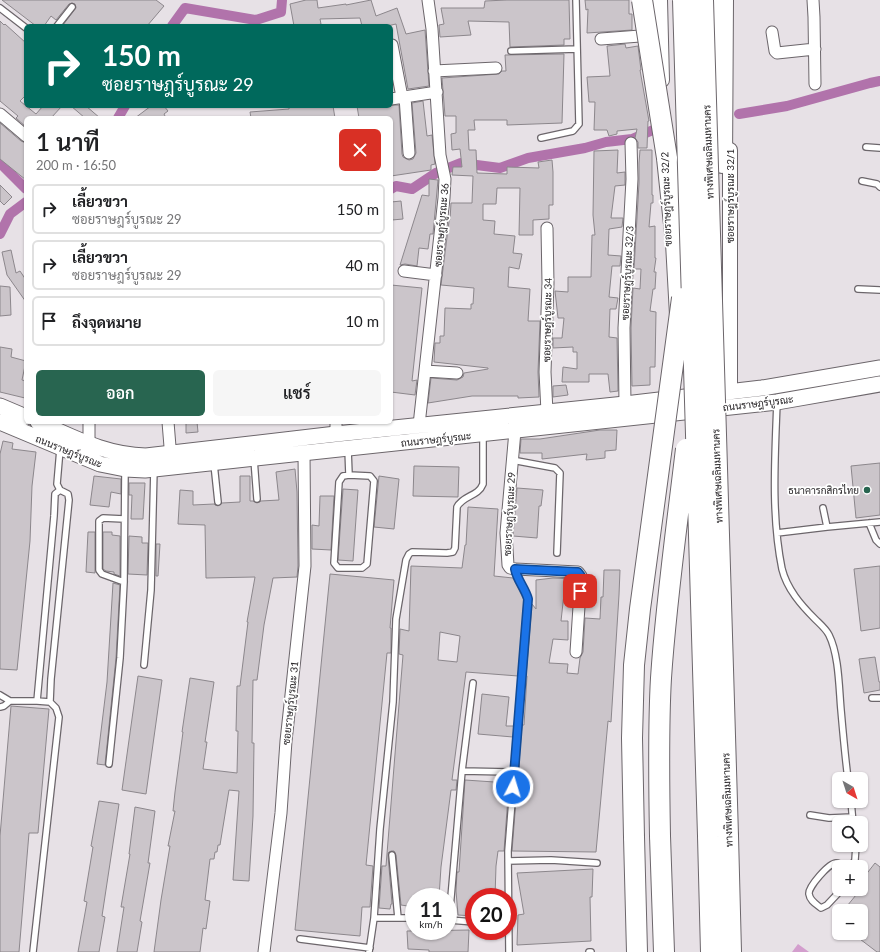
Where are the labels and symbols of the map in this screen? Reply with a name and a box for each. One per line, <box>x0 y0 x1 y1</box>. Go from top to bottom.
street label: ทางพิเศษเฉลิมมหานคร <box>700 104 716 199</box>
street label: ซอยราษฎร์บูรณะ 32/1 <box>723 149 738 243</box>
street label: ซอยราษฎร์บูรณะ 32/2 <box>657 151 676 247</box>
street label: ซอยราษฎร์บูรณะ 36 <box>430 182 453 268</box>
street label: ซอยราษฎร์บูรณะ 32/3 <box>618 225 637 321</box>
street label: ซอยราษฎร์บูรณะ 34 <box>539 278 556 362</box>
street label: ถนนราษฎร์บูรณะ <box>722 392 794 415</box>
street label: ถนนราษฎร์บูรณะ <box>400 428 472 451</box>
street label: ทางพิเศษเฉลิมมหานคร <box>709 428 725 523</box>
street label: ถนนราษฎร์บูรณะ <box>33 431 105 472</box>
street label: ซอยราษฎร์บูรณะ 29 <box>500 471 519 557</box>
place label: ธนาคารกสิกรไทย <box>788 484 859 496</box>
marker: ธนาคารกสิกรไทย <box>862 485 872 495</box>
pin <box>563 574 597 608</box>
street label: ซอยราษฎร์บูรณะ 31 <box>279 660 302 746</box>
street label: ทางพิเศษเฉลิมมหานคร <box>719 752 735 847</box>
position arrow <box>492 766 534 808</box>
north arrow <box>832 772 868 808</box>
speed limit sign: 20 <box>465 888 517 940</box>

